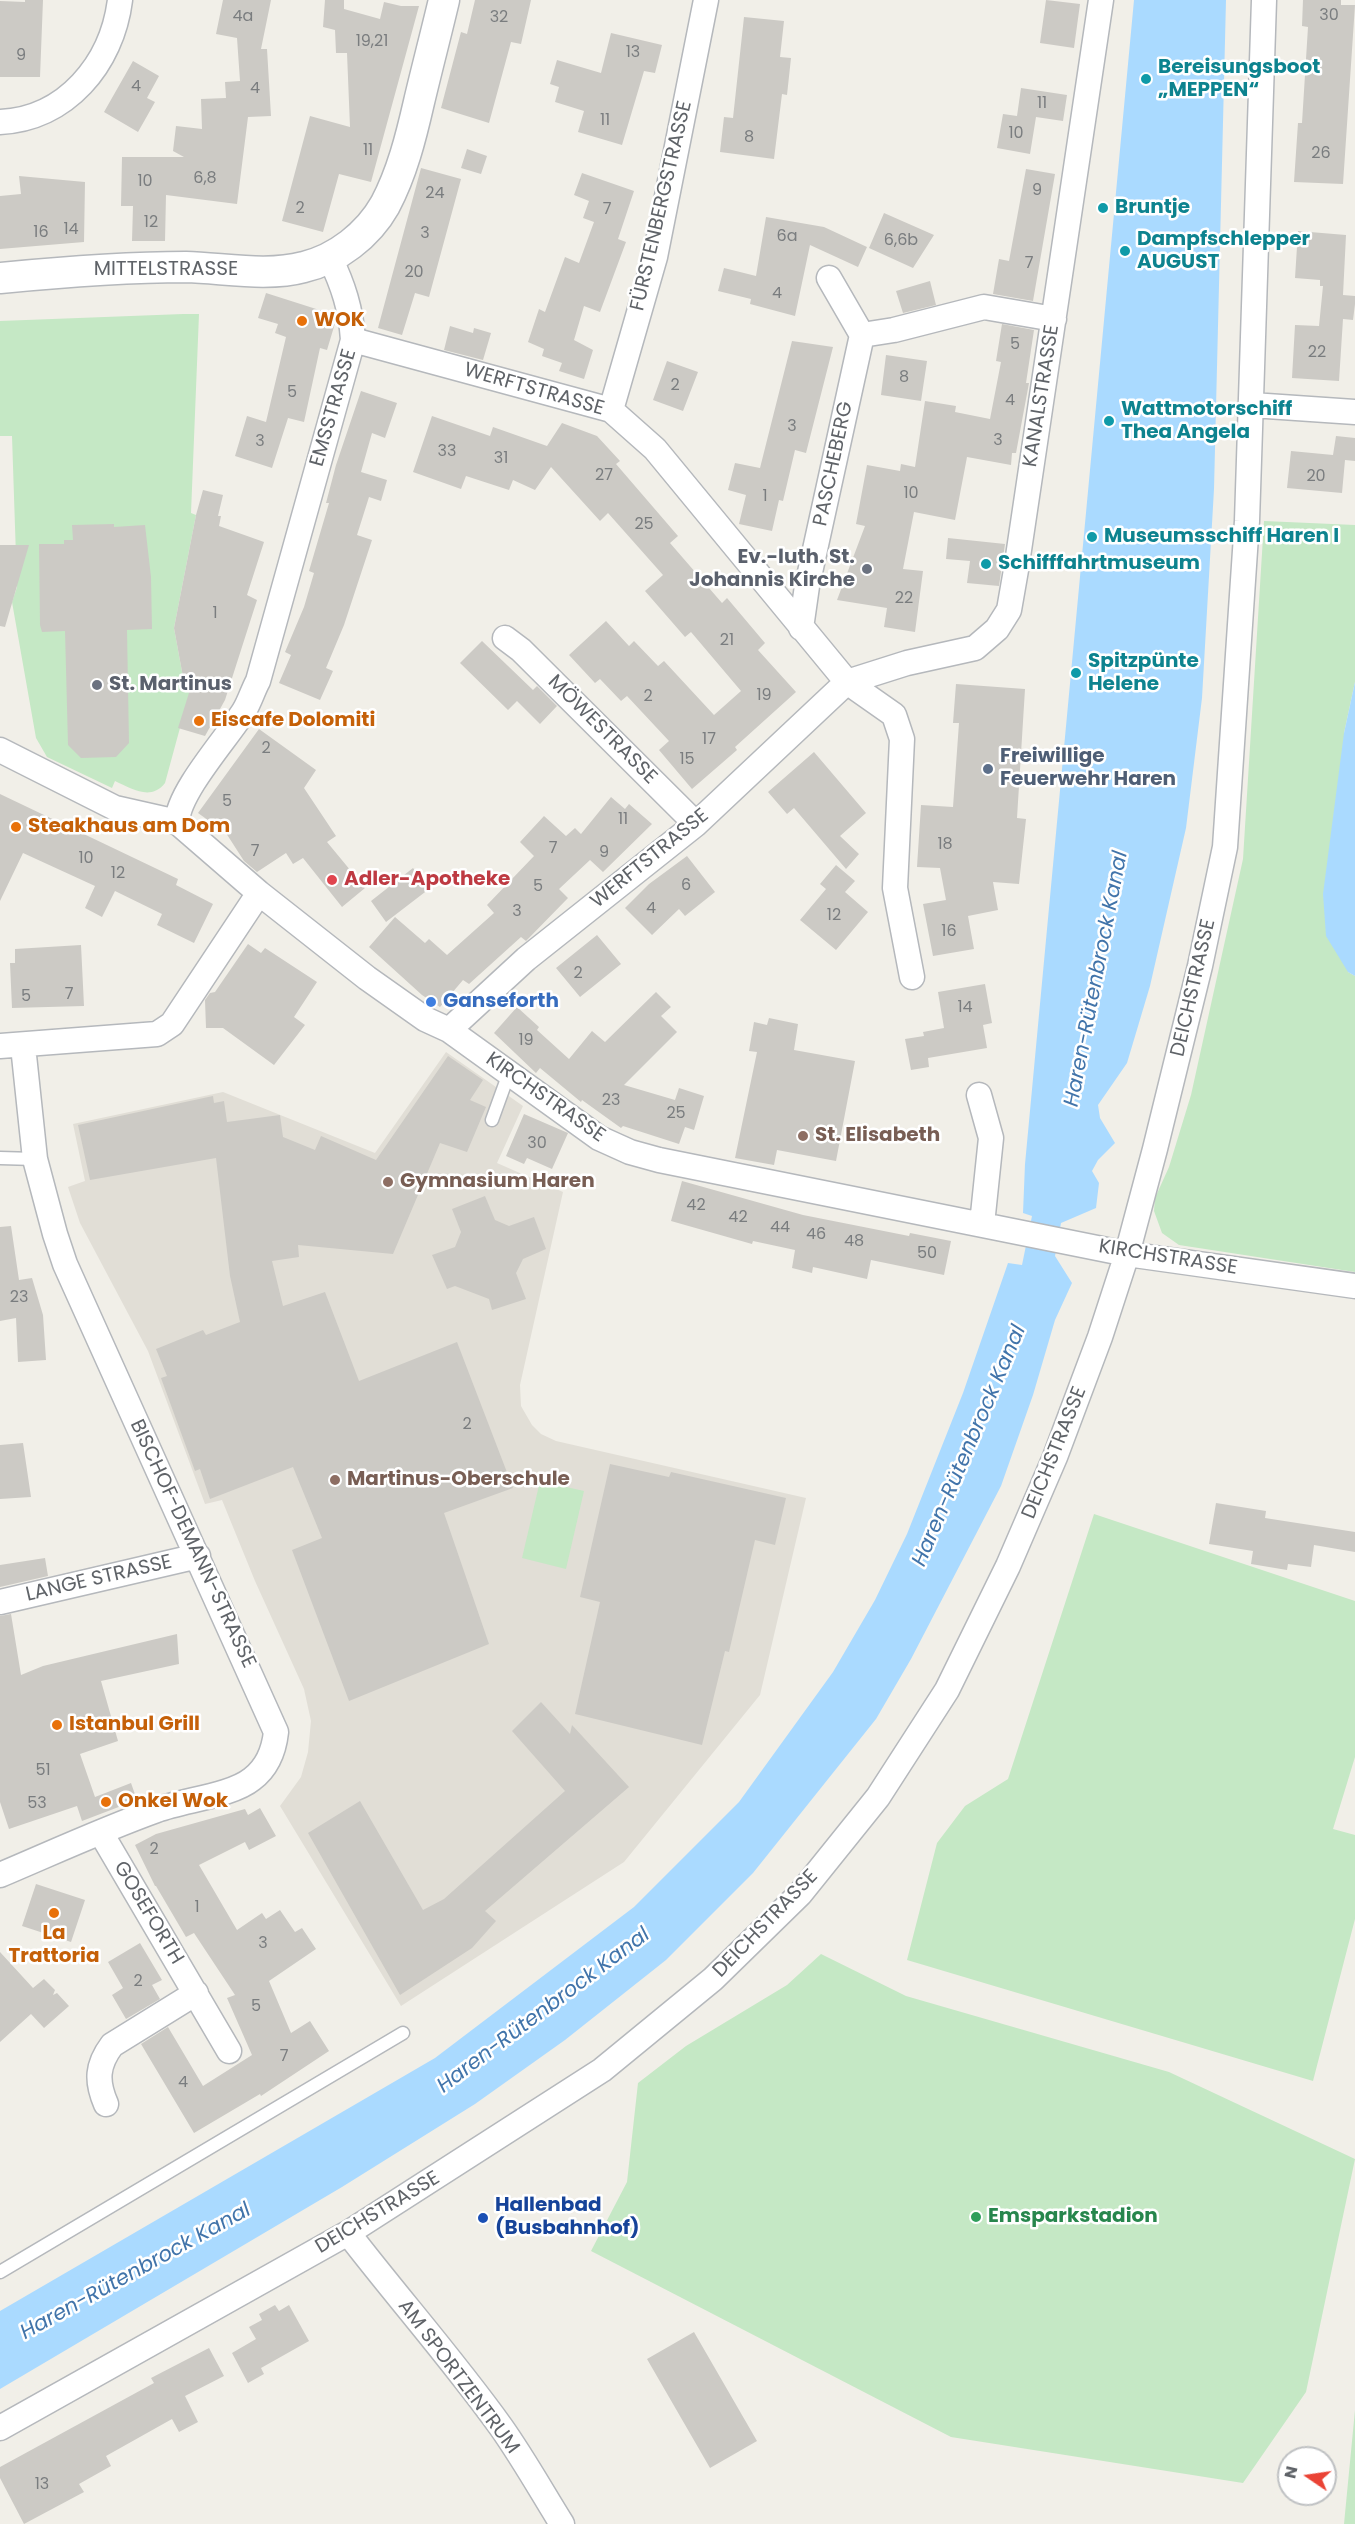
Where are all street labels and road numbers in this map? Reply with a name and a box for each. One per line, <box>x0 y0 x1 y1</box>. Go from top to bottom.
street label: FÜRSTENBERGSTRASSE <box>626 99 698 313</box>
street label: MITTELSTRASSE <box>94 258 238 282</box>
street label: KANALSTRASSE <box>1019 323 1065 469</box>
street label: EMSSTRASSE <box>306 346 362 470</box>
street label: WERFTSTRASSE <box>461 359 607 421</box>
street label: PASCHEBERG <box>809 400 859 528</box>
street label: MÖWESTRASSE <box>542 670 662 790</box>
street label: WERFTSTRASSE <box>586 804 714 914</box>
street label: DEICHSTRASSE <box>1167 917 1221 1059</box>
street label: KIRCHSTRASSE <box>481 1048 609 1148</box>
street label: KIRCHSTRASSE <box>1097 1235 1239 1281</box>
street label: DEICHSTRASSE <box>1018 1383 1092 1523</box>
street label: BISCHOF-DEMANN-STRASSE <box>124 1416 260 1672</box>
street label: LANGE STRASSE <box>24 1551 174 1607</box>
street label: GOSEFORTH <box>108 1857 188 1969</box>
street label: DEICHSTRASSE <box>709 1865 823 1983</box>
street label: DEICHSTRASSE <box>312 2167 444 2259</box>
street label: AM SPORTZENTRUM <box>392 2295 524 2459</box>

